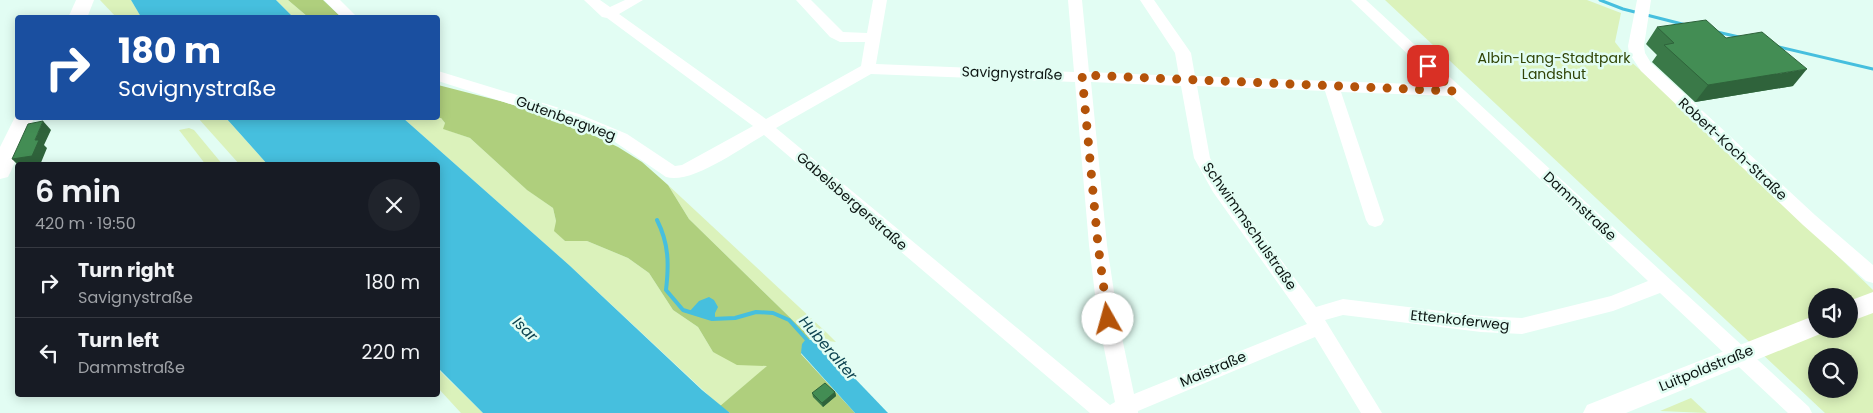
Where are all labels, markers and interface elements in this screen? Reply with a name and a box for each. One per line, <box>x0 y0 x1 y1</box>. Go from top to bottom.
text: 180 m <box>118 26 221 75</box>
icon: right <box>35 35 100 100</box>
pin <box>1407 45 1449 87</box>
park label: Albin-Lang-Stadtpark Landshut <box>1478 48 1631 84</box>
icon: arrive <box>1414 52 1442 80</box>
street label: Savignystraße <box>961 61 1063 85</box>
text: Savignystraße <box>118 73 276 104</box>
street label: Gutenbergweg <box>513 91 619 145</box>
street label: Robert-Koch-Straße <box>1674 93 1792 205</box>
street label: Gabelsbergerstraße <box>792 147 912 255</box>
street label: Schwimmschulstraße <box>1198 158 1302 294</box>
street label: Dammstraße <box>1539 167 1621 245</box>
text: 6 min <box>35 170 121 213</box>
button: close <box>368 179 420 231</box>
text: 420 m · 19:50 <box>35 212 136 235</box>
text: Turn right <box>78 257 174 284</box>
icon: right <box>35 269 63 297</box>
text: 180 m <box>365 269 420 296</box>
text: Savignystraße <box>78 286 193 309</box>
map controls <box>1808 288 1858 398</box>
button: sound <box>1808 288 1858 338</box>
position arrow <box>1081 292 1133 344</box>
street label: Ettenkoferweg <box>1410 305 1510 335</box>
water label: Huberalter <box>794 311 863 385</box>
water label: Isar <box>508 312 543 346</box>
text: Turn left <box>78 327 159 354</box>
icon: left <box>35 339 63 367</box>
text: 220 m <box>362 339 420 366</box>
street label: Luitpoldstraße <box>1656 340 1756 396</box>
street label: Maistraße <box>1177 346 1250 392</box>
button: search <box>1808 348 1858 398</box>
text: Dammstraße <box>78 356 185 379</box>

